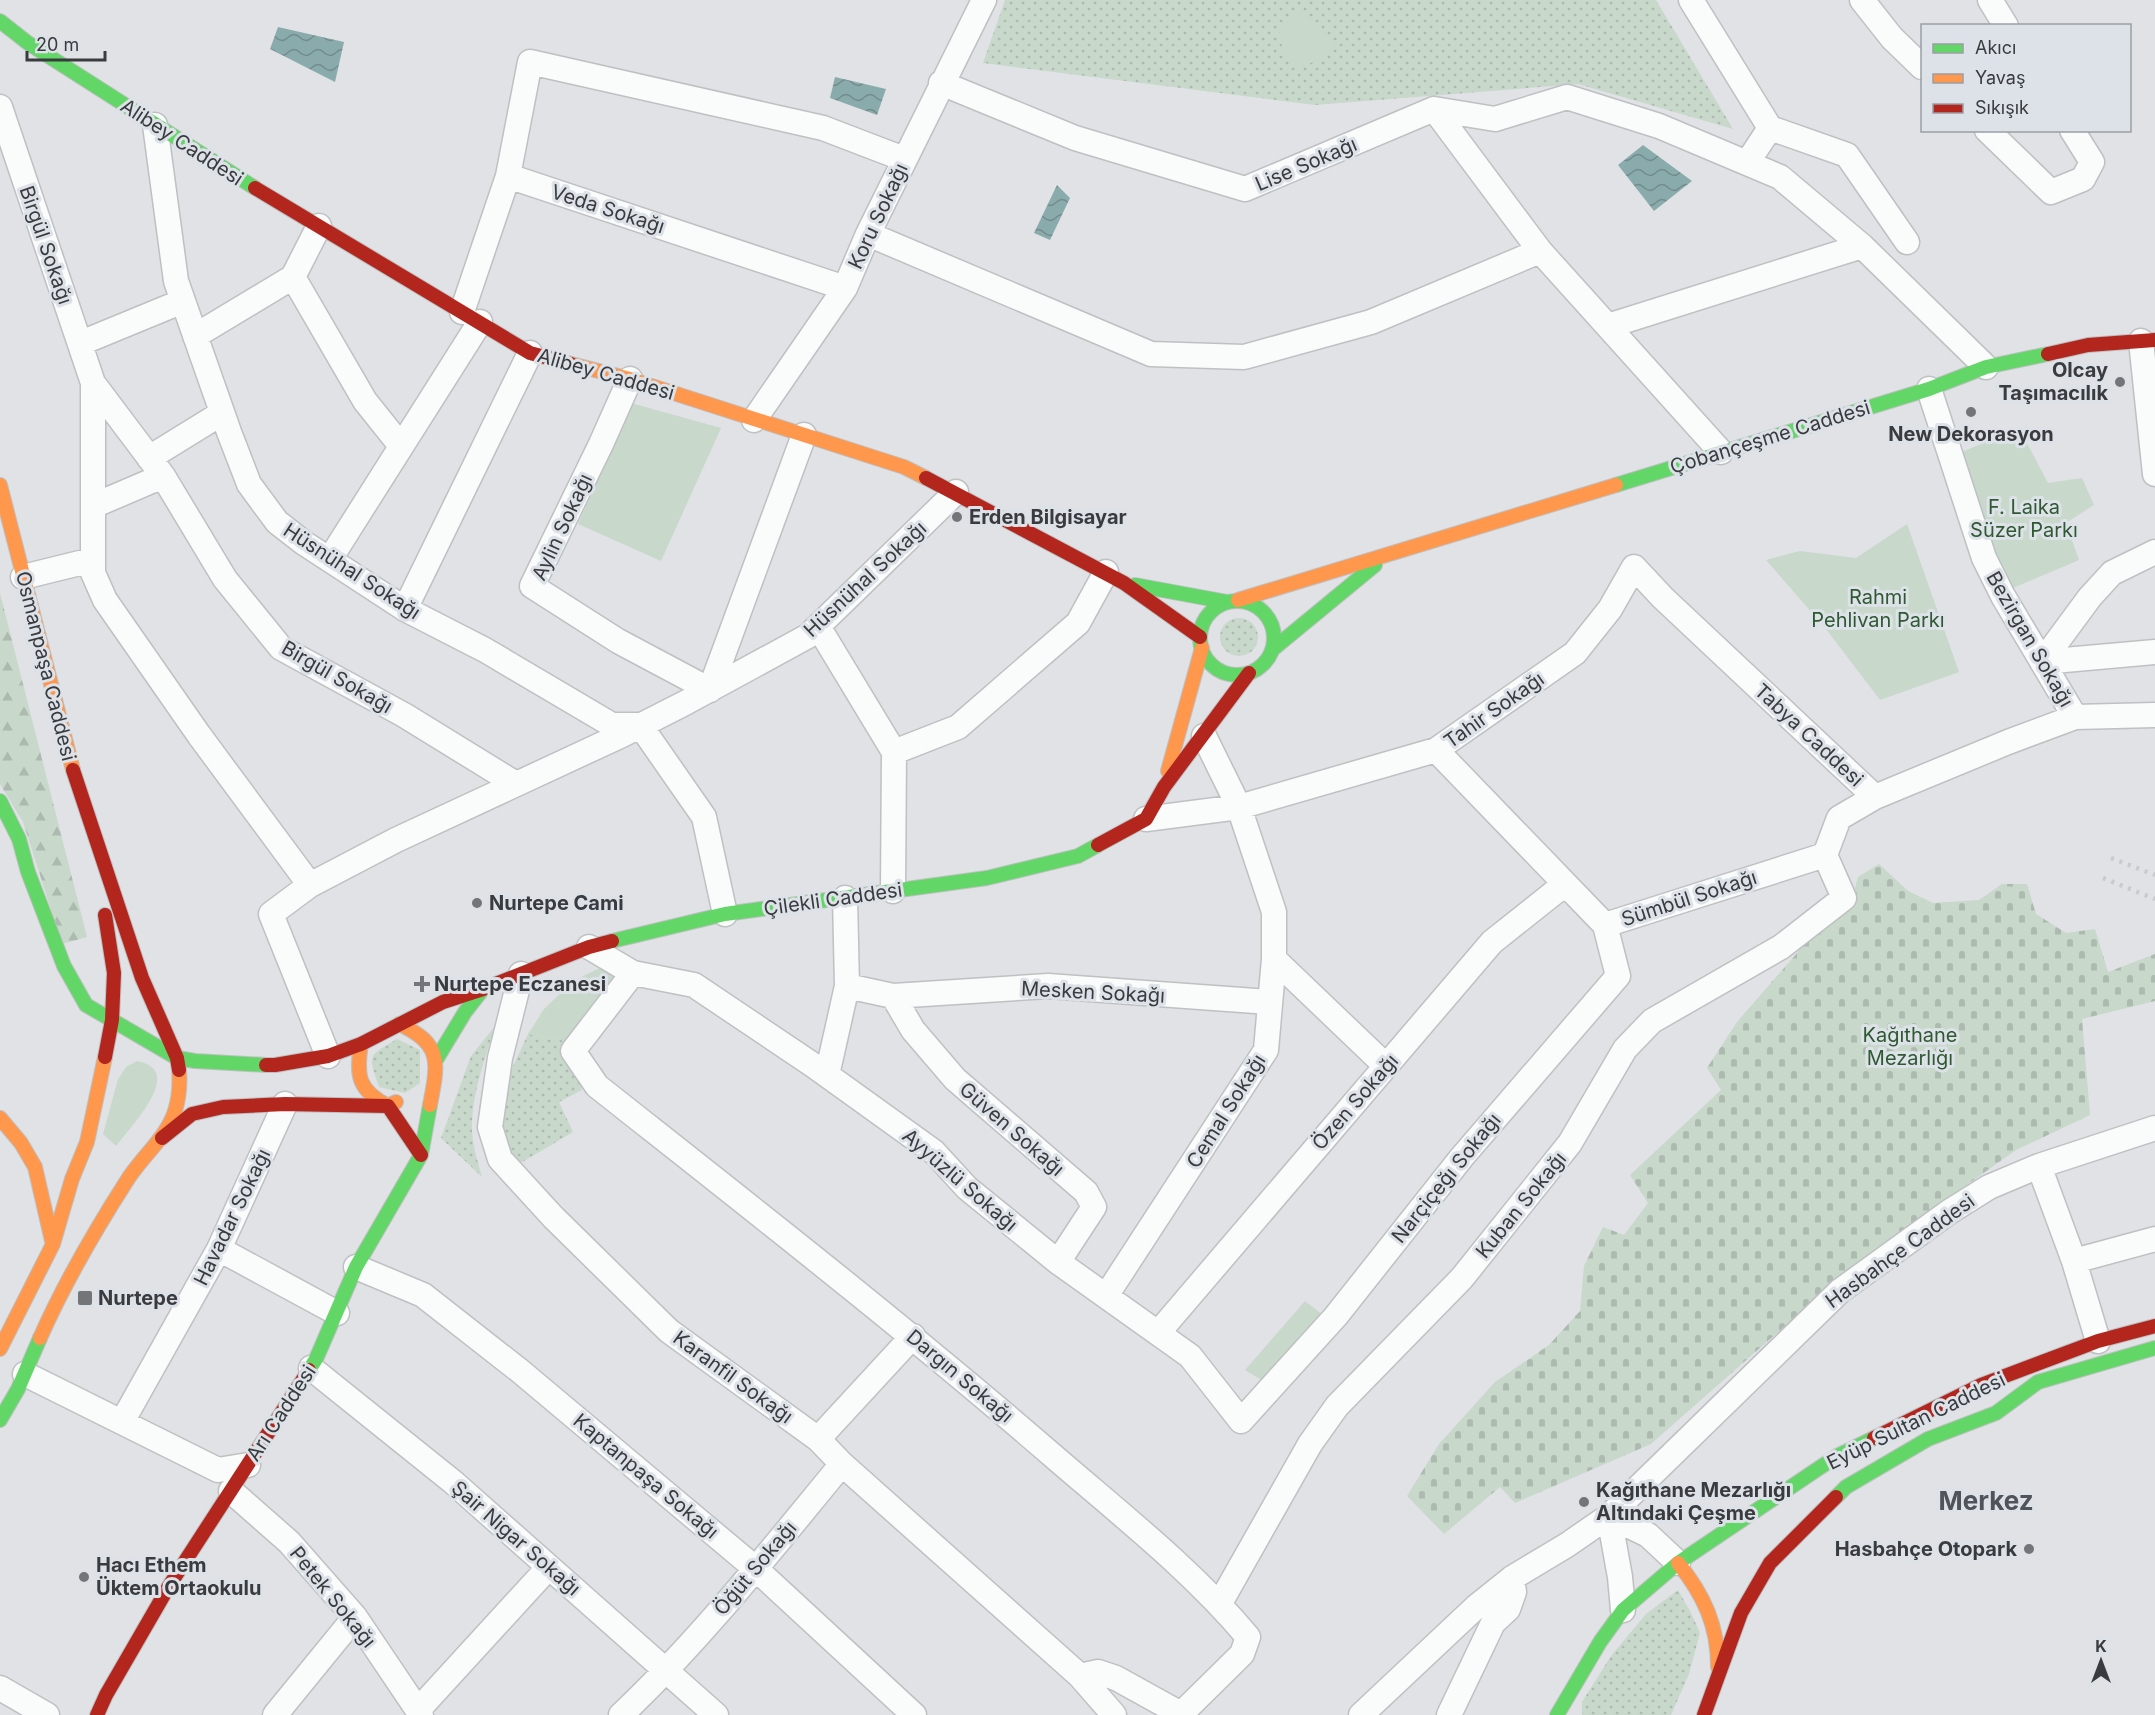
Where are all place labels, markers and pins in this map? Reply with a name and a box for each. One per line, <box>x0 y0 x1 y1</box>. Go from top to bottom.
place label: Olcay Taşımacılık <box>1998 358 2108 405</box>
marker: Olcay Taşımacılık <box>2113 375 2127 389</box>
marker: New Dekorasyon <box>1964 405 1978 419</box>
place label: New Dekorasyon <box>1888 422 2054 446</box>
place label: Erden Bilgisayar <box>969 505 1127 529</box>
marker: Erden Bilgisayar <box>950 510 964 524</box>
place label: Nurtepe Cami <box>489 891 624 915</box>
marker: Nurtepe Cami <box>470 896 484 910</box>
place label: Nurtepe Eczanesi <box>434 972 606 996</box>
marker: Nurtepe Eczanesi <box>415 977 429 991</box>
place label: Nurtepe <box>98 1286 178 1310</box>
marker: Nurtepe <box>76 1289 94 1307</box>
place label: Kağıthane Mezarlığı Altındaki Çeşme <box>1596 1478 1791 1525</box>
marker: Kağıthane Mezarlığı Altındaki Çeşme <box>1577 1495 1591 1509</box>
place label: Hasbahçe Otopark <box>1835 1537 2017 1561</box>
marker: Hasbahçe Otopark <box>2022 1542 2036 1556</box>
place label: Hacı Ethem Üktem Ortaokulu <box>96 1553 261 1600</box>
marker: Hacı Ethem Üktem Ortaokulu <box>77 1570 91 1584</box>

